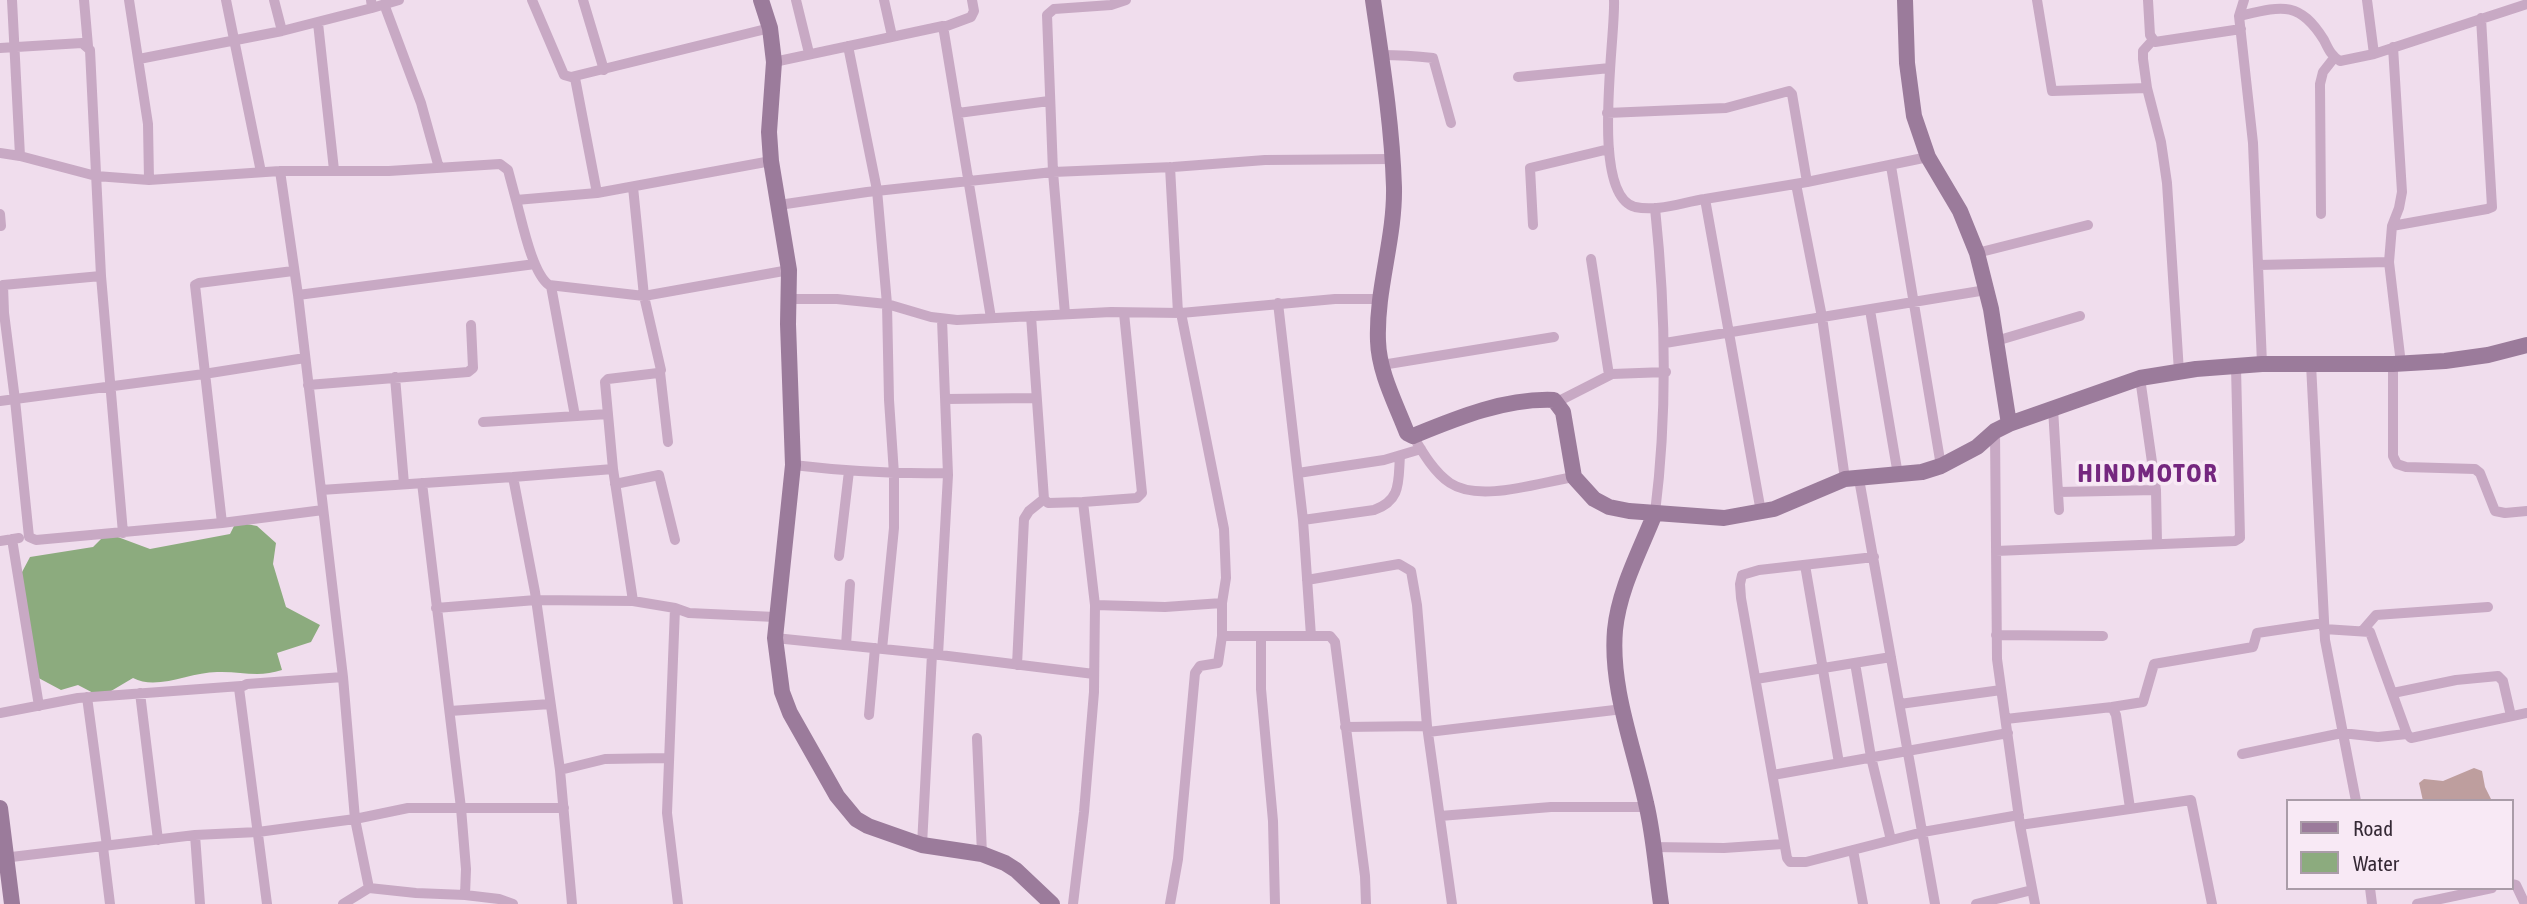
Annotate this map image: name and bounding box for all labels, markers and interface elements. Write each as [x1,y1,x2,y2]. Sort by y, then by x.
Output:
district label: HINDMOTOR [2079,458,2217,490]
legend [2286,799,2513,890]
text: Road [2353,816,2393,840]
text: Water [2353,851,2399,875]

